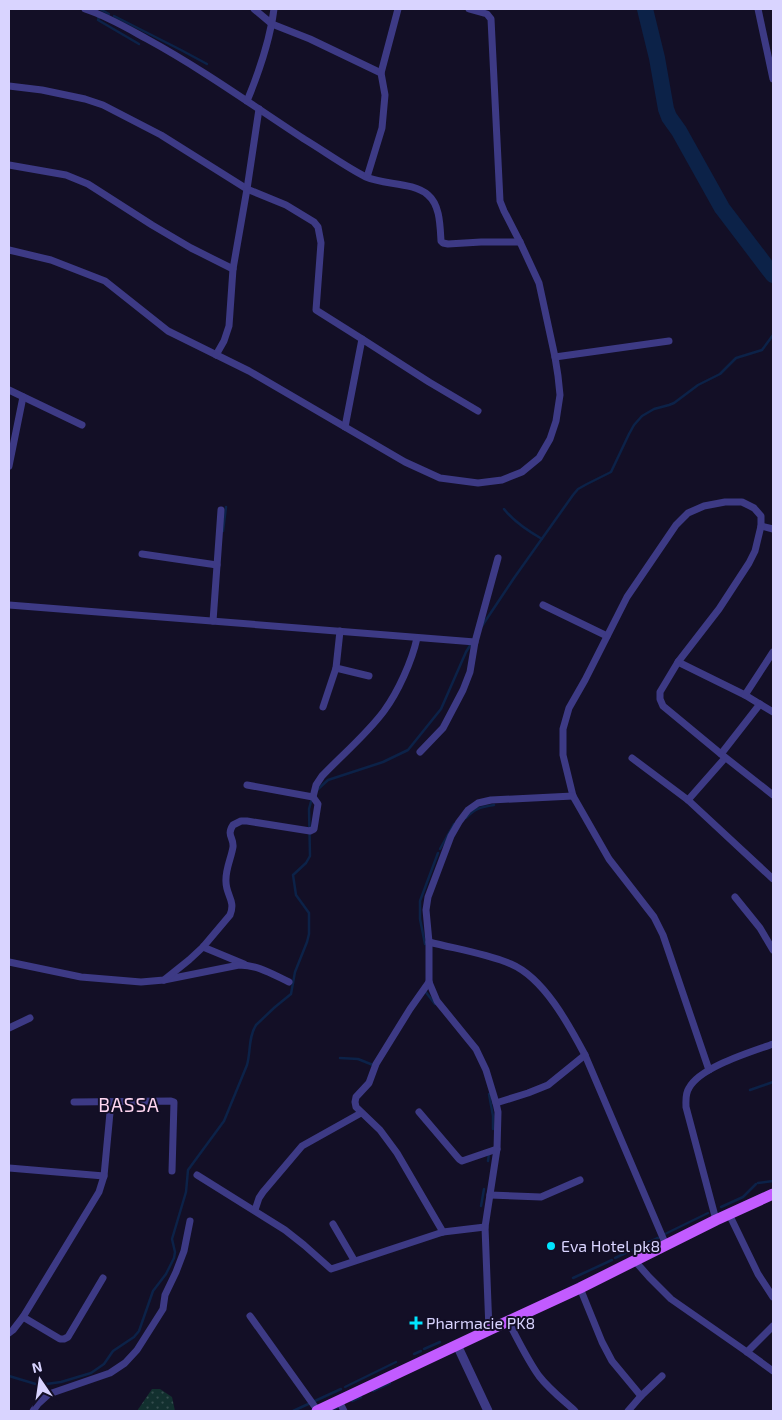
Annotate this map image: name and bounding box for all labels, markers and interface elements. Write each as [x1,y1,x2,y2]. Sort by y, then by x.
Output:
district label: BASSA [98,1093,160,1116]
place label: Eva Hotel pk8 [561,1236,660,1255]
marker: Eva Hotel pk8 [545,1240,557,1252]
place label: Pharmacie PK8 [426,1313,535,1332]
marker: Pharmacie PK8 [410,1317,422,1329]
north arrow [15,1355,65,1405]
text: N [30,1357,44,1376]

